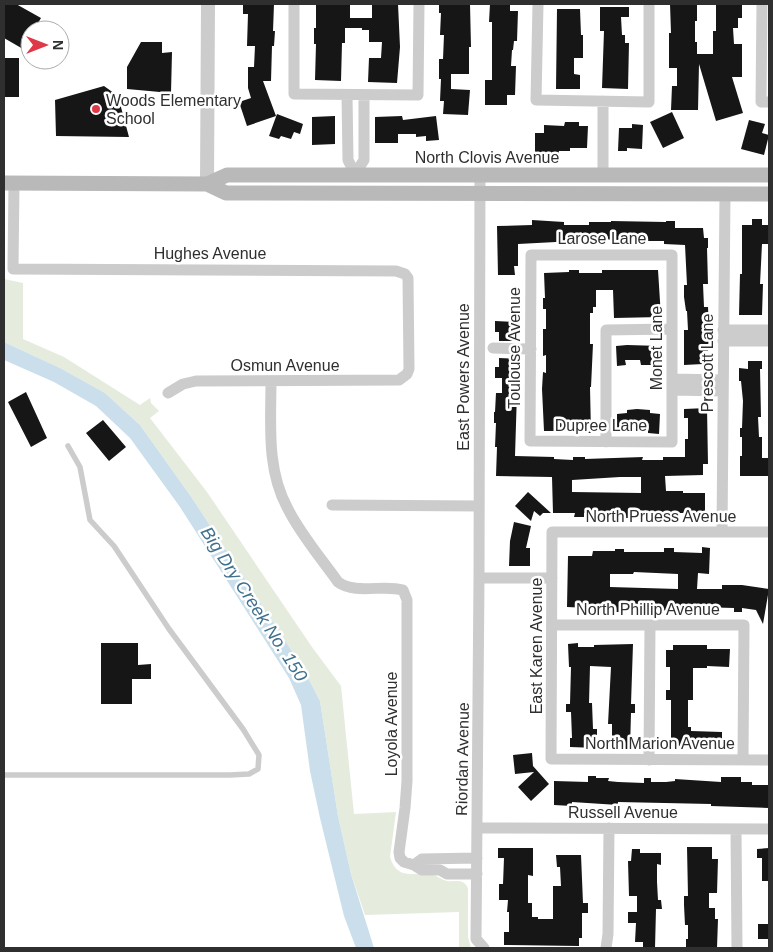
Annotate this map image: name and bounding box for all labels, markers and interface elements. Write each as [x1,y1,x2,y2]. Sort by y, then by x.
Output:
north arrow [20,20,70,70]
text: N [50,40,66,50]
place label: Woods Elementary School [106,92,241,127]
marker: Woods Elementary School [90,103,102,115]
street label: North Clovis Avenue [415,149,559,166]
street label: Larose Lane [558,230,647,247]
street label: Hughes Avenue [154,245,266,262]
street label: Toulouse Avenue [506,287,523,409]
street label: East Powers Avenue [455,303,472,451]
street label: Monet Lane [648,306,665,390]
street label: Prescott Lane [699,314,716,412]
street label: Osmun Avenue [230,357,340,374]
street label: Dupree Lane [555,417,647,434]
street label: North Pruess Avenue [586,508,737,525]
water label: Big Dry Creek No. 150 [197,523,311,685]
street label: East Karen Avenue [528,578,545,714]
street label: North Phillip Avenue [576,601,720,618]
street label: Loyola Avenue [383,672,400,776]
street label: Riordan Avenue [453,702,472,816]
street label: North Marion Avenue [585,735,735,752]
street label: Russell Avenue [568,804,678,821]

